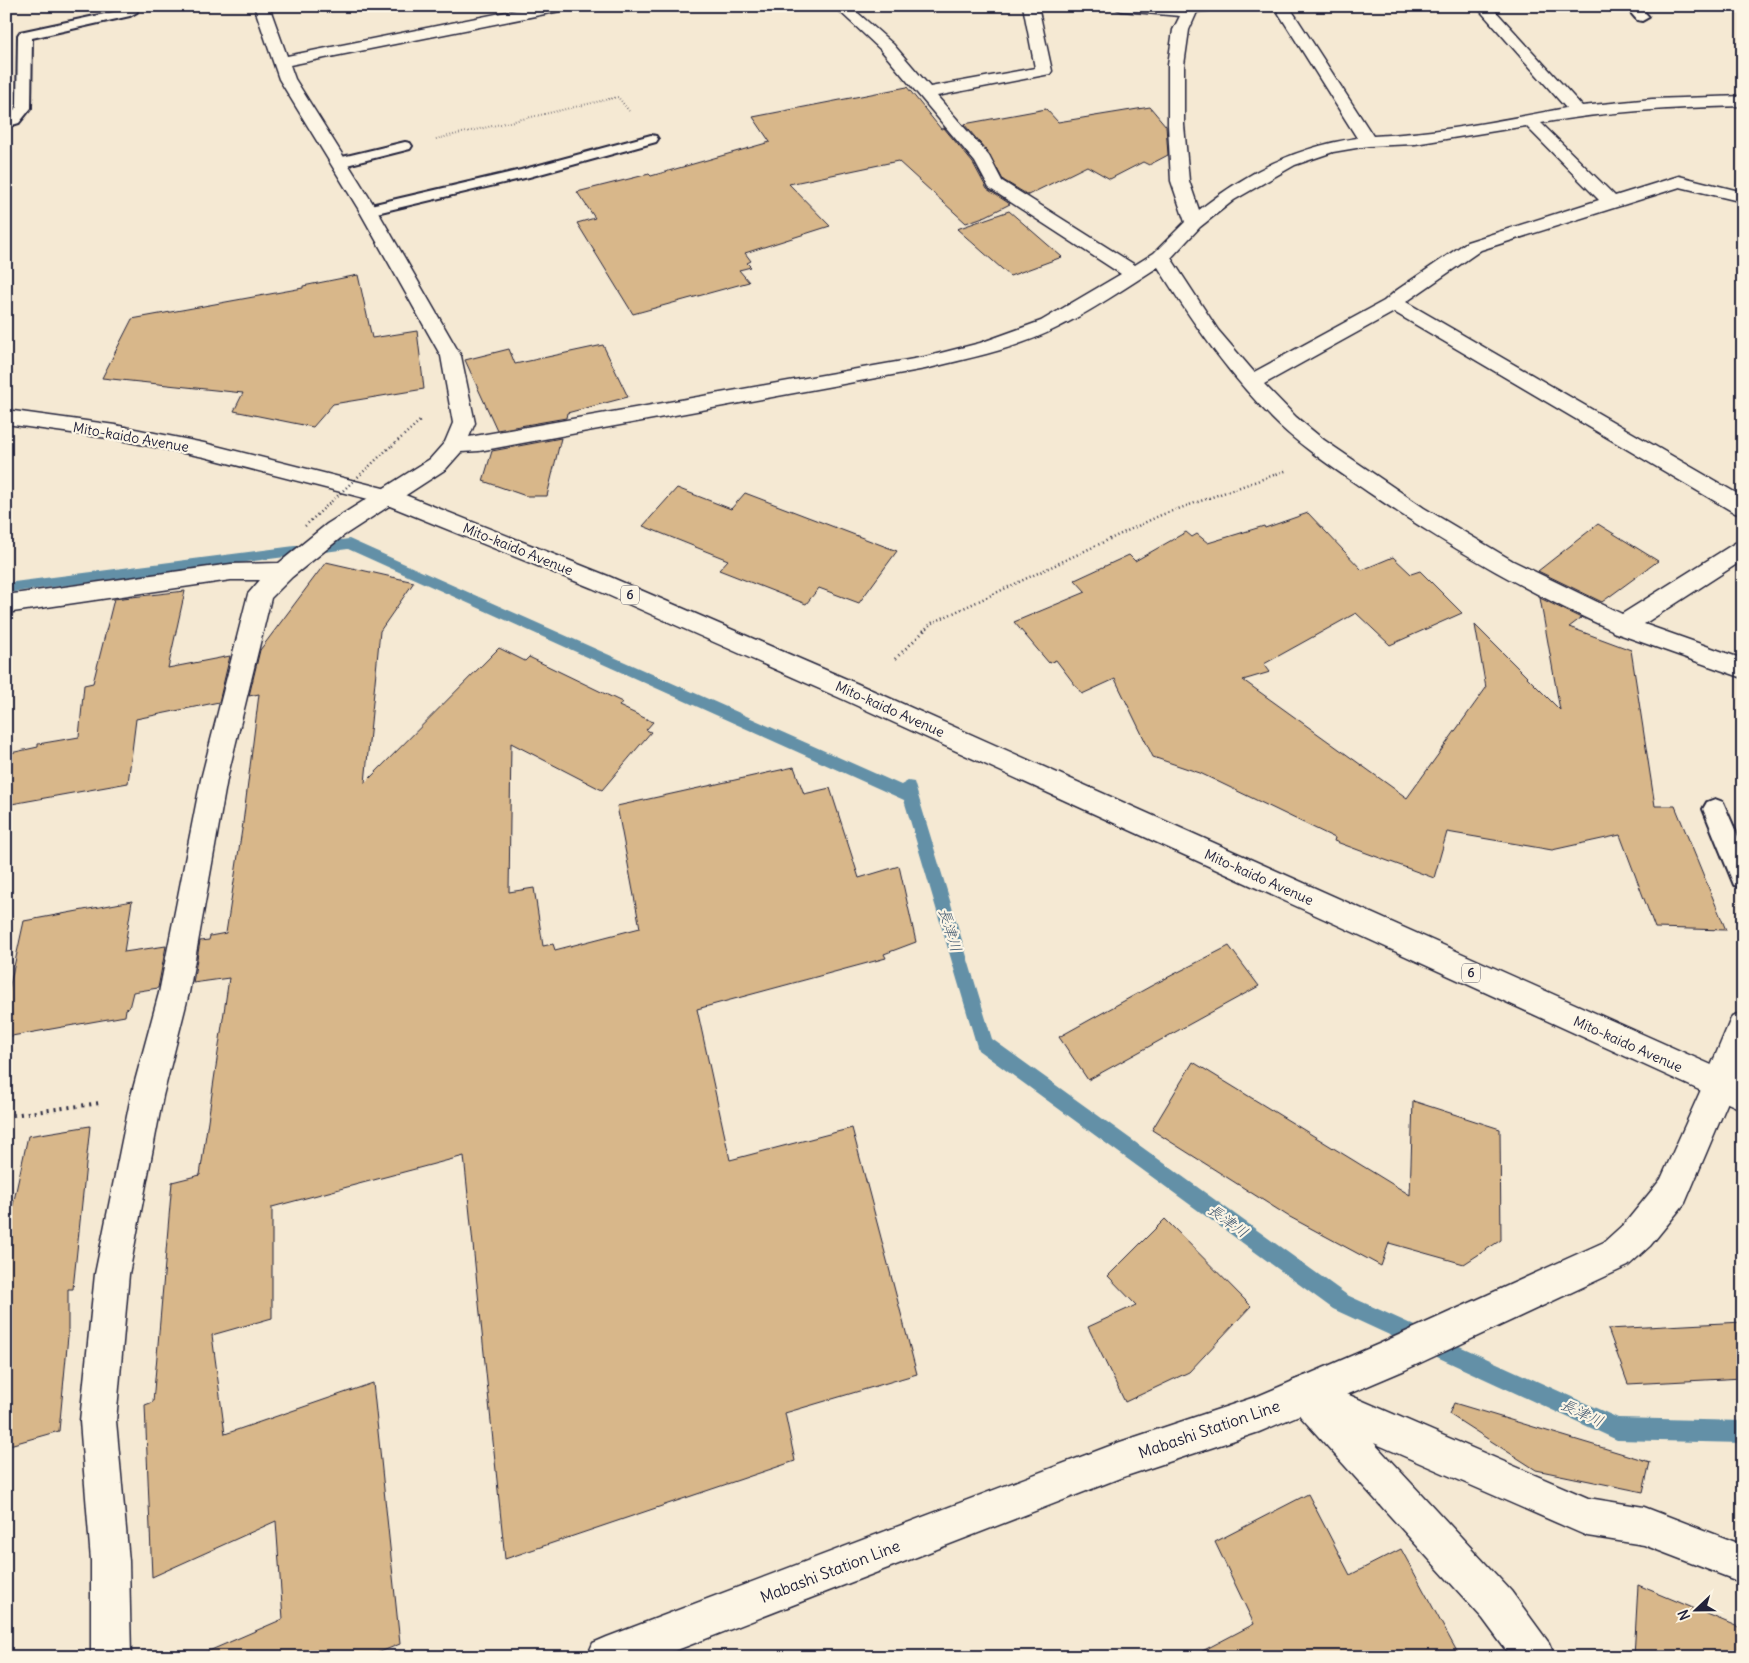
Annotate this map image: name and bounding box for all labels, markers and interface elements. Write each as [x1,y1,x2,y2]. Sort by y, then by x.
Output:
street label: Mito-kaido Avenue [72,418,190,456]
street label: Mito-kaido Avenue [460,519,576,579]
road number: 6 [621,586,639,604]
street label: Mito-kaido Avenue [833,677,947,741]
street label: Mito-kaido Avenue [1202,845,1316,909]
water label: 長津川 [935,906,966,954]
road number: 6 [1462,964,1480,982]
street label: Mito-kaido Avenue [1571,1012,1685,1076]
water label: 長津川 [1205,1200,1252,1242]
water label: 長津川 [1558,1394,1607,1431]
street label: Mabashi Station Line [1136,1395,1282,1463]
street label: Mabashi Station Line [757,1535,903,1607]
north arrow [1672,1586,1722,1636]
text: N [1674,1607,1694,1623]

